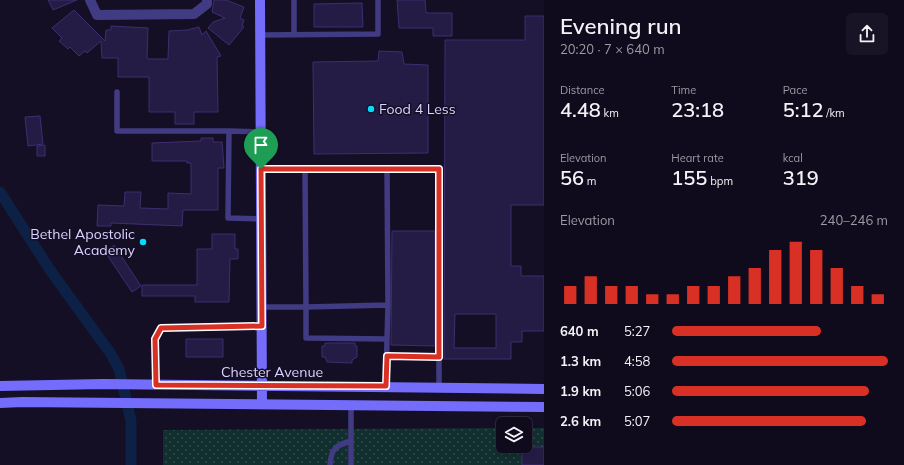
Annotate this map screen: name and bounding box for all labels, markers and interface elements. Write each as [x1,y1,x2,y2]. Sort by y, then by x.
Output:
text: Evening run [560,12,682,40]
button: share [846,13,888,55]
text: 20:20 · 7 × 640 m [560,41,665,57]
text: Distance [560,83,604,97]
text: Time [671,83,696,97]
text: Pace [783,83,807,97]
text: 4.48 [560,97,601,122]
text: 23:18 [671,97,724,122]
text: 5:12 [783,97,823,122]
place label: Food 4 Less [379,100,456,118]
marker: Food 4 Less [366,104,376,114]
text: km [601,106,619,120]
text: /km [823,106,845,120]
pin [244,128,278,169]
icon: arrive [250,134,272,156]
text: Elevation [560,151,607,165]
text: Heart rate [671,151,724,165]
text: kcal [783,151,803,165]
text: 56 [560,165,584,190]
text: 155 [671,165,707,190]
text: 319 [783,165,819,190]
text: m [584,174,597,188]
text: bpm [707,174,733,188]
text: Elevation [560,212,615,228]
text: 240–246 m [820,212,888,228]
place label: Bethel Apostolic Academy [30,225,136,259]
marker: Bethel Apostolic Academy [138,237,148,247]
text: 640 m [560,323,599,339]
text: 5:27 [624,323,650,339]
text: 1.3 km [560,353,601,369]
text: 4:58 [624,353,650,369]
street label: Chester Avenue [221,363,323,381]
text: 1.9 km [560,383,601,399]
text: 5:06 [624,383,650,399]
text: 2.6 km [560,413,601,429]
text: 5:07 [624,413,650,429]
map controls [496,417,532,453]
button: layers [496,417,532,453]

